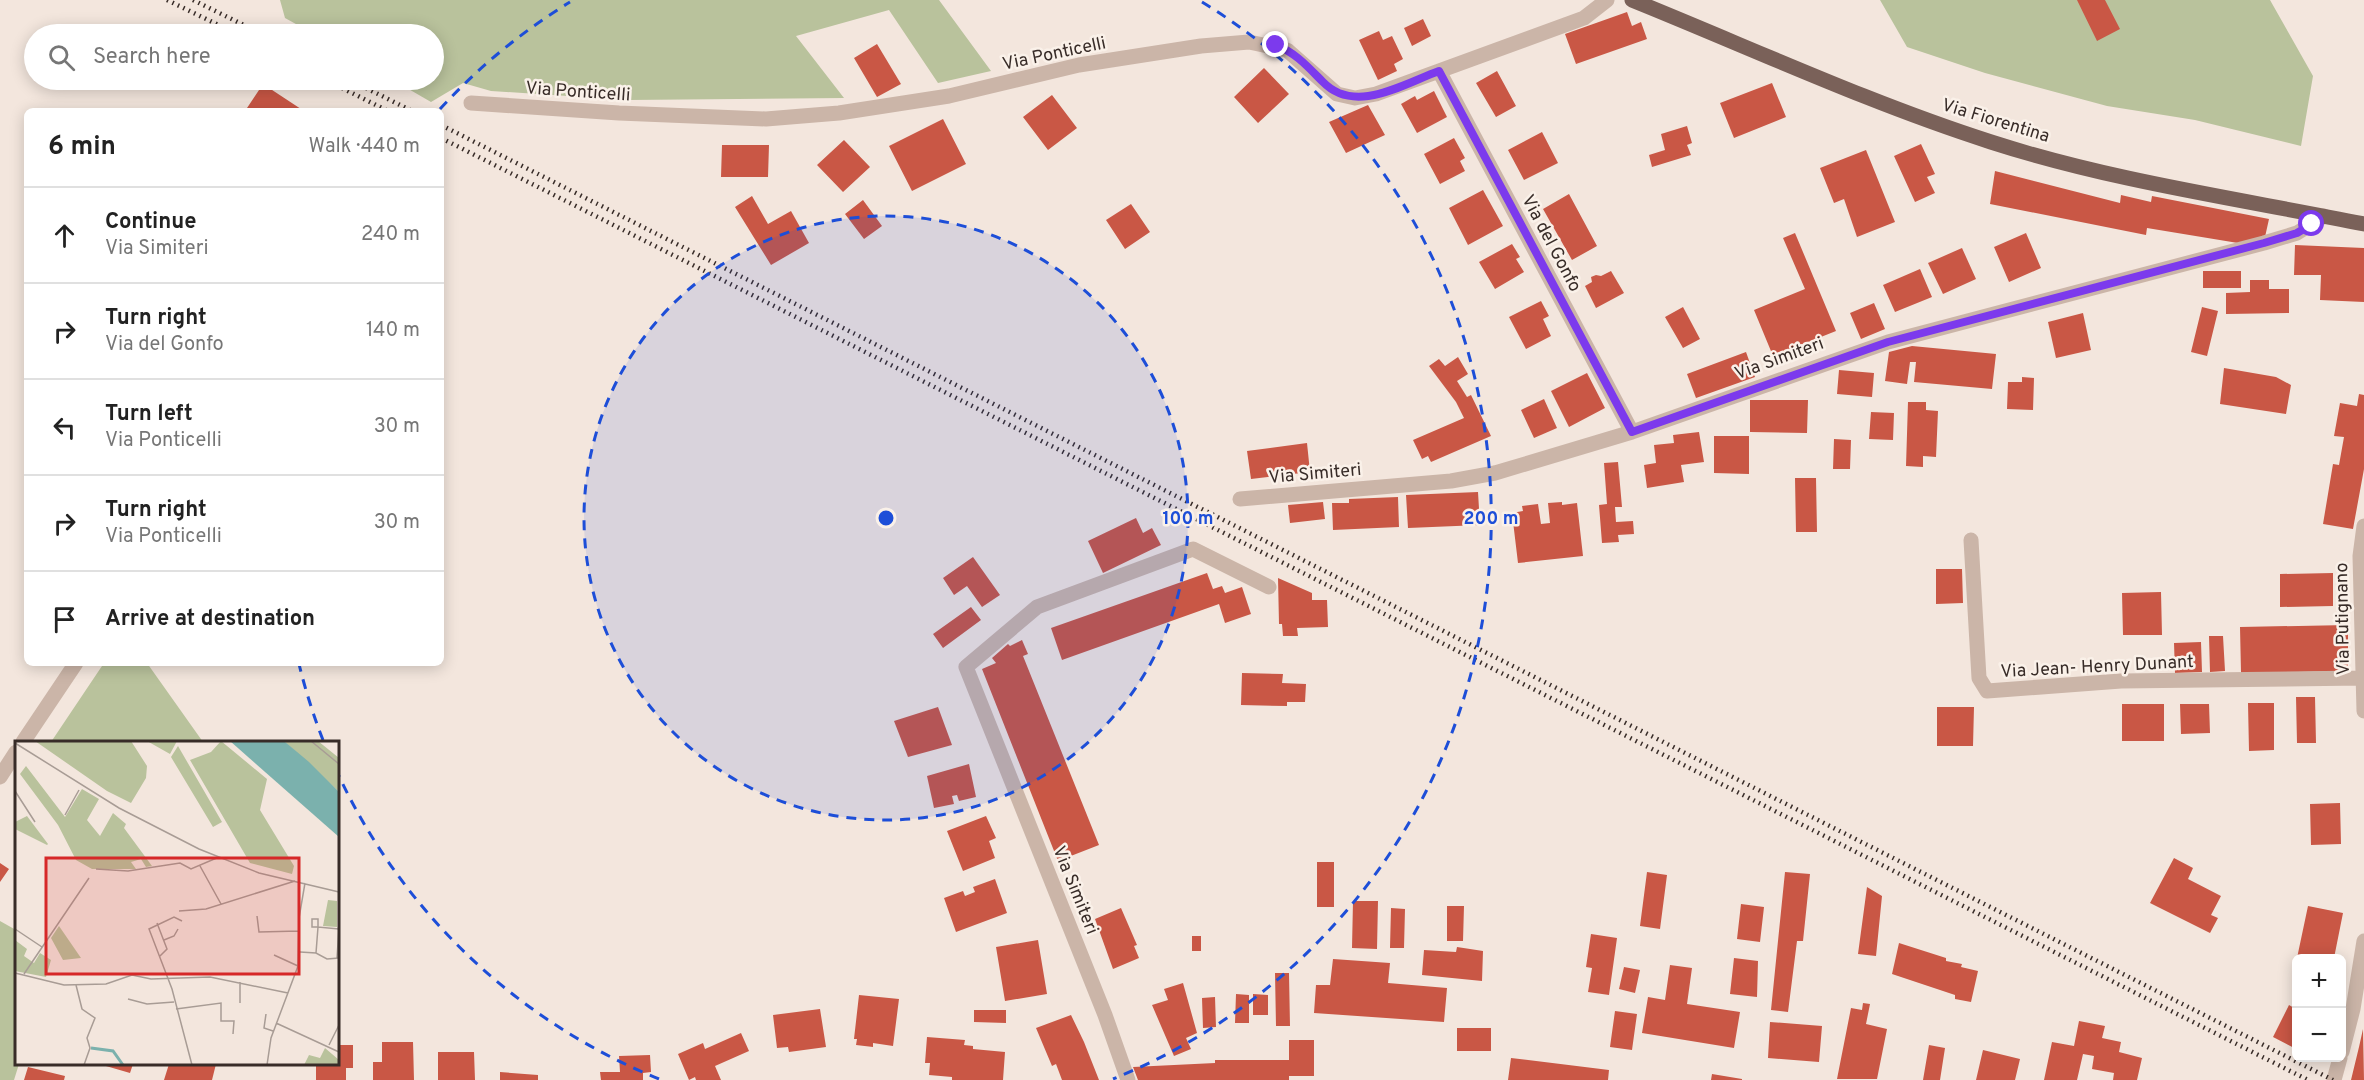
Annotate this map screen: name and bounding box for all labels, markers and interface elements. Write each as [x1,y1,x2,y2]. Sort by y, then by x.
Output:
search box [24,24,444,90]
route end [1262,31,1288,57]
street label: Via Ponticelli [1001,32,1108,77]
icon: search [45,41,78,74]
text: Search here [93,44,211,71]
street label: Via Ponticelli [525,77,631,108]
street label: Via Fiorentina [1939,94,2052,149]
text: 6 min [48,131,116,164]
text: Walk · 440 m [309,134,420,160]
street label: Via del Gonfo [1515,191,1586,296]
text: Continue [105,209,196,236]
route start [2298,210,2324,236]
icon: ahead [48,219,81,252]
text: 240 m [361,222,420,248]
text: Via Simiteri [105,236,209,262]
text: Turn right [105,305,207,332]
icon: right [48,315,81,348]
text: 140 m [366,318,420,344]
text: Via del Gonfo [105,332,224,358]
street label: Via Simiteri [1732,333,1827,386]
text: Turn left [105,401,193,428]
icon: left [48,411,81,444]
text: 30 m [374,414,420,440]
text: Via Ponticelli [105,428,222,454]
street label: Via Simiteri [1268,459,1363,490]
text: Turn right [105,497,207,524]
icon: right [48,507,81,540]
centre of rings [876,508,896,528]
text: 100 m [1162,508,1214,531]
text: 200 m [1463,508,1519,531]
text: 30 m [374,510,420,536]
text: Via Ponticelli [105,524,222,550]
street label: Via Putignano [2331,562,2356,676]
icon: arrive [48,603,81,636]
text: Arrive at destination [105,606,315,633]
street label: Via Jean- Henry Dunant [2000,651,2194,684]
inset map [15,741,339,1065]
street label: Via Simiteri [1046,843,1103,938]
map controls [2292,954,2346,1062]
button: + [2292,954,2346,1008]
button: − [2292,1008,2346,1062]

